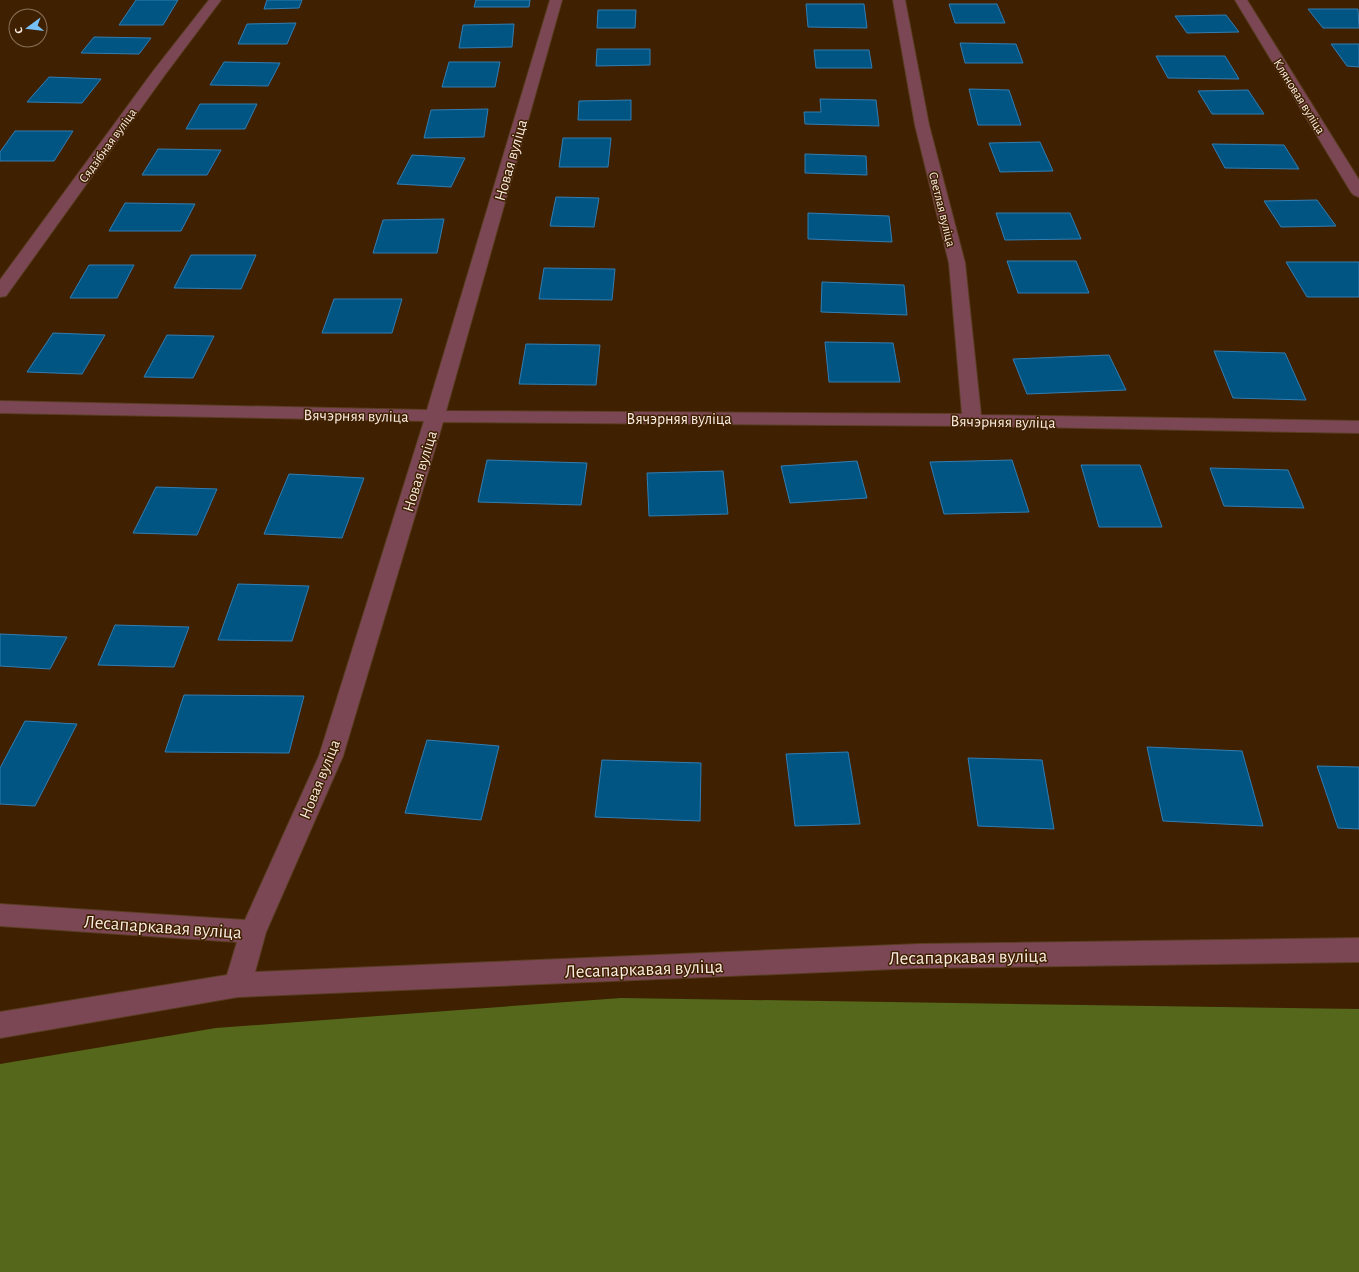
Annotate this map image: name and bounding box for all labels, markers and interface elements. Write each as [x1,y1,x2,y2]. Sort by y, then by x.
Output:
north arrow [8,8,48,48]
text: С [13,26,25,35]
street label: Кляновая вуліца [1270,57,1327,137]
street label: Сядзібная вуліца [77,106,139,185]
street label: Новая вуліца [492,118,531,203]
street label: Светлая вуліца [926,171,957,248]
street label: Вячэрняя вуліца [303,407,409,426]
street label: Вячэрняя вуліца [626,411,732,428]
street label: Вячэрняя вуліца [950,413,1056,432]
street label: Новая вуліца [400,429,441,514]
street label: Новая вуліца [297,737,344,822]
street label: Лесапаркавая вуліца [83,912,243,943]
street label: Лесапаркавая вуліца [889,947,1048,968]
street label: Лесапаркавая вуліца [565,957,724,982]

